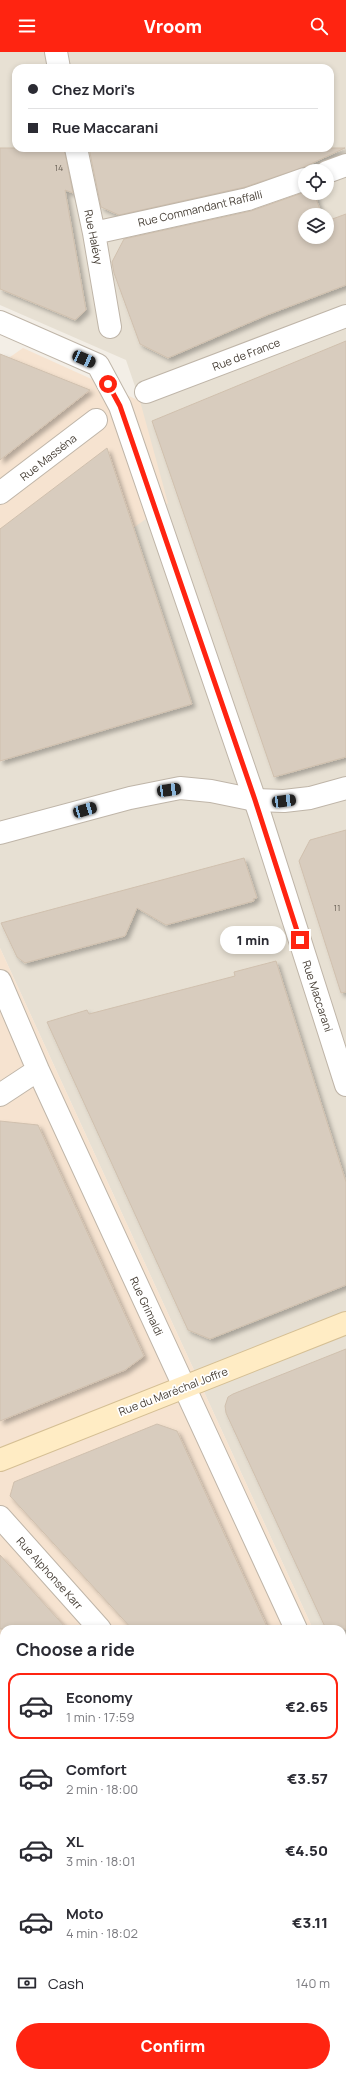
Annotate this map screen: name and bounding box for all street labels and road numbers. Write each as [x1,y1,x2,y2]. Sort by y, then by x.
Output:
street label: Rue Commandant Raffalli [136,186,264,230]
street label: Rue Halévy [81,208,107,266]
street label: Rue de France [210,334,283,374]
street label: Rue Masséna [17,430,79,484]
street label: Rue Maccarani [299,958,337,1034]
street label: Rue Grimaldi [127,1274,167,1338]
street label: Rue du Maréchal Joffre [116,1363,230,1419]
street label: Rue Alphonse Karr [13,1534,87,1612]

